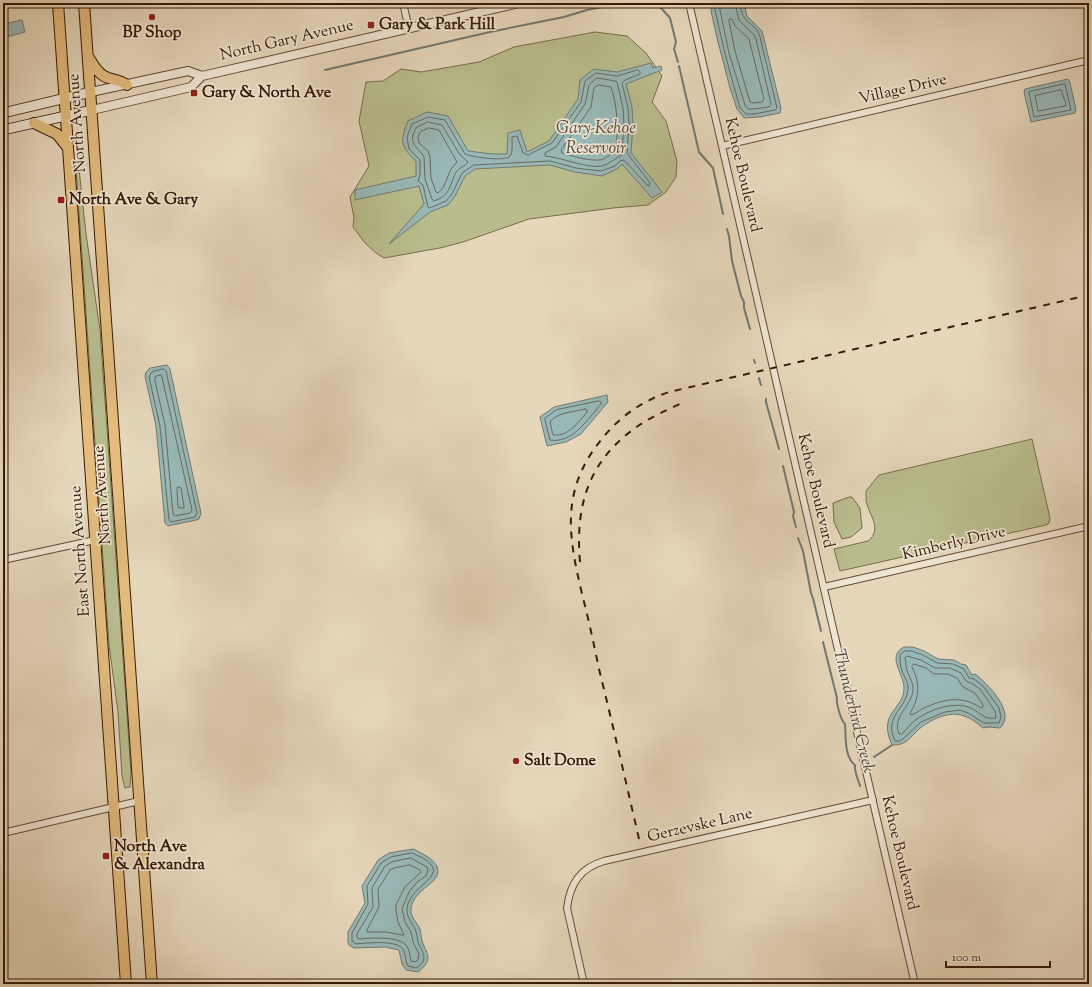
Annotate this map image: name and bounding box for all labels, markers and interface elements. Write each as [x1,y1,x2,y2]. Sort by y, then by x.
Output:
marker: BP Shop [147,12,157,22]
street label: North Gary Avenue [218,14,356,68]
place label: Gary & Park Hill [379,14,496,37]
marker: Gary & Park Hill [366,20,376,30]
place label: BP Shop [123,22,181,45]
street label: Village Drive [857,69,949,111]
street label: North Avenue [63,73,93,173]
place label: Gary & North Ave [202,82,332,105]
marker: Gary & North Ave [189,88,199,98]
street label: Kehoe Boulevard [718,115,766,235]
water label: Gary-Kehoe Reservoir [556,117,636,161]
place label: North Ave & Gary [69,189,198,212]
marker: North Ave & Gary [56,195,66,205]
street label: Kehoe Boulevard [791,431,839,551]
street label: North Avenue [88,445,118,545]
street label: East North Avenue [65,485,97,617]
street label: Kimberly Drive [900,521,1008,567]
water label: Thunderbird Creek [826,647,880,776]
place label: Salt Dome [524,750,597,773]
marker: Salt Dome [511,756,521,766]
street label: Kehoe Boulevard [875,793,923,913]
street label: Gerzevske Lane [645,803,755,849]
place label: North Ave & Alexandra [114,836,205,877]
marker: North Ave & Alexandra [101,851,111,861]
scale bar [946,943,1050,969]
text: 100 m [952,949,981,967]

